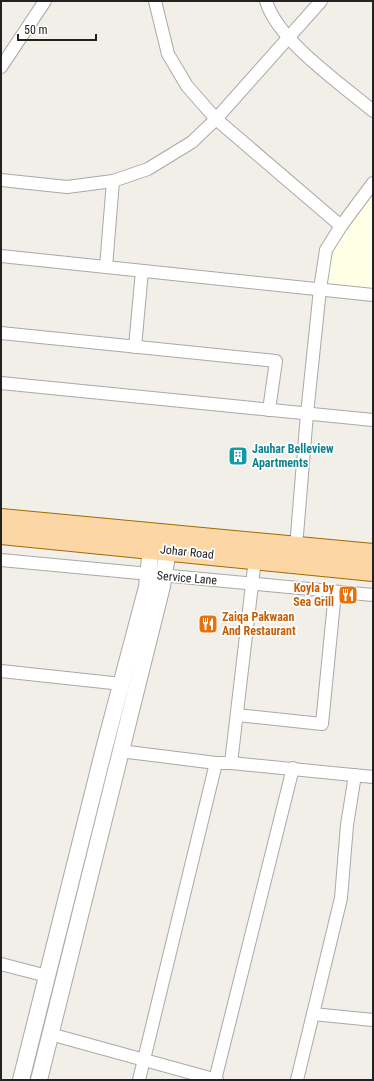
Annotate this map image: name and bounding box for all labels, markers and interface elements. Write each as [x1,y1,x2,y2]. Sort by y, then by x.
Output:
scale bar [18,16,96,42]
text: 50 m [24,23,48,37]
place label: Jauhar Belleview Apartments [252,442,334,470]
building icon: Jauhar Belleview Apartments [227,445,249,467]
street label: Johar Road [159,542,215,562]
street label: Service Lane [156,568,218,588]
place label: Koyla by Sea Grill [293,581,335,609]
restaurant icon: Koyla by Sea Grill [337,584,359,606]
place label: Zaiqa Pakwaan And Restaurant [222,610,296,638]
restaurant icon: Zaiqa Pakwaan And Restaurant [197,613,219,635]

